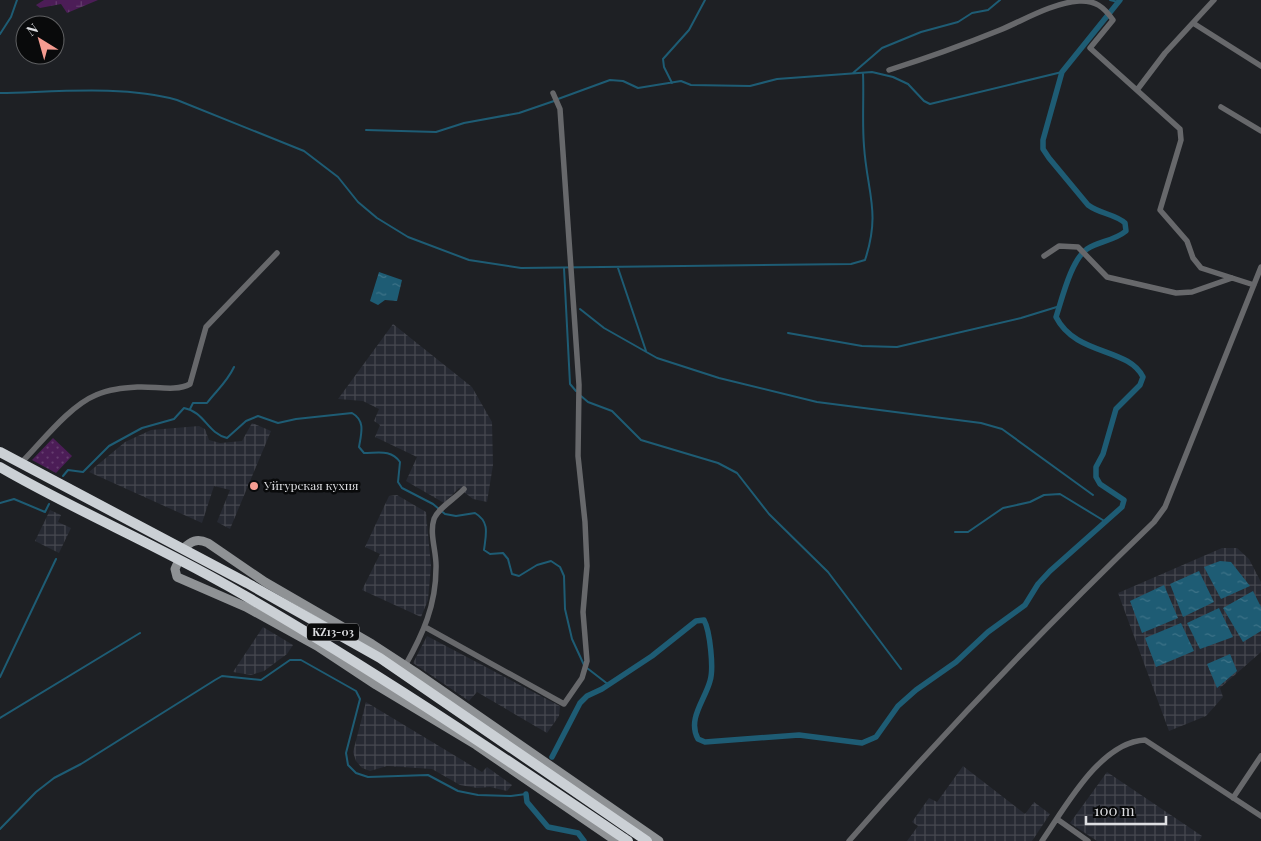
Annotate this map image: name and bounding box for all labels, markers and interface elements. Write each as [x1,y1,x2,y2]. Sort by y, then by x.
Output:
north arrow [15,15,65,65]
text: N [22,19,42,40]
place label: Уйгурская кухня [263,477,359,493]
marker: Уйгурская кухня [248,480,260,492]
road number: KZ13-03 [307,624,359,640]
scale bar [1086,794,1166,826]
text: 100 m [1094,800,1135,820]

